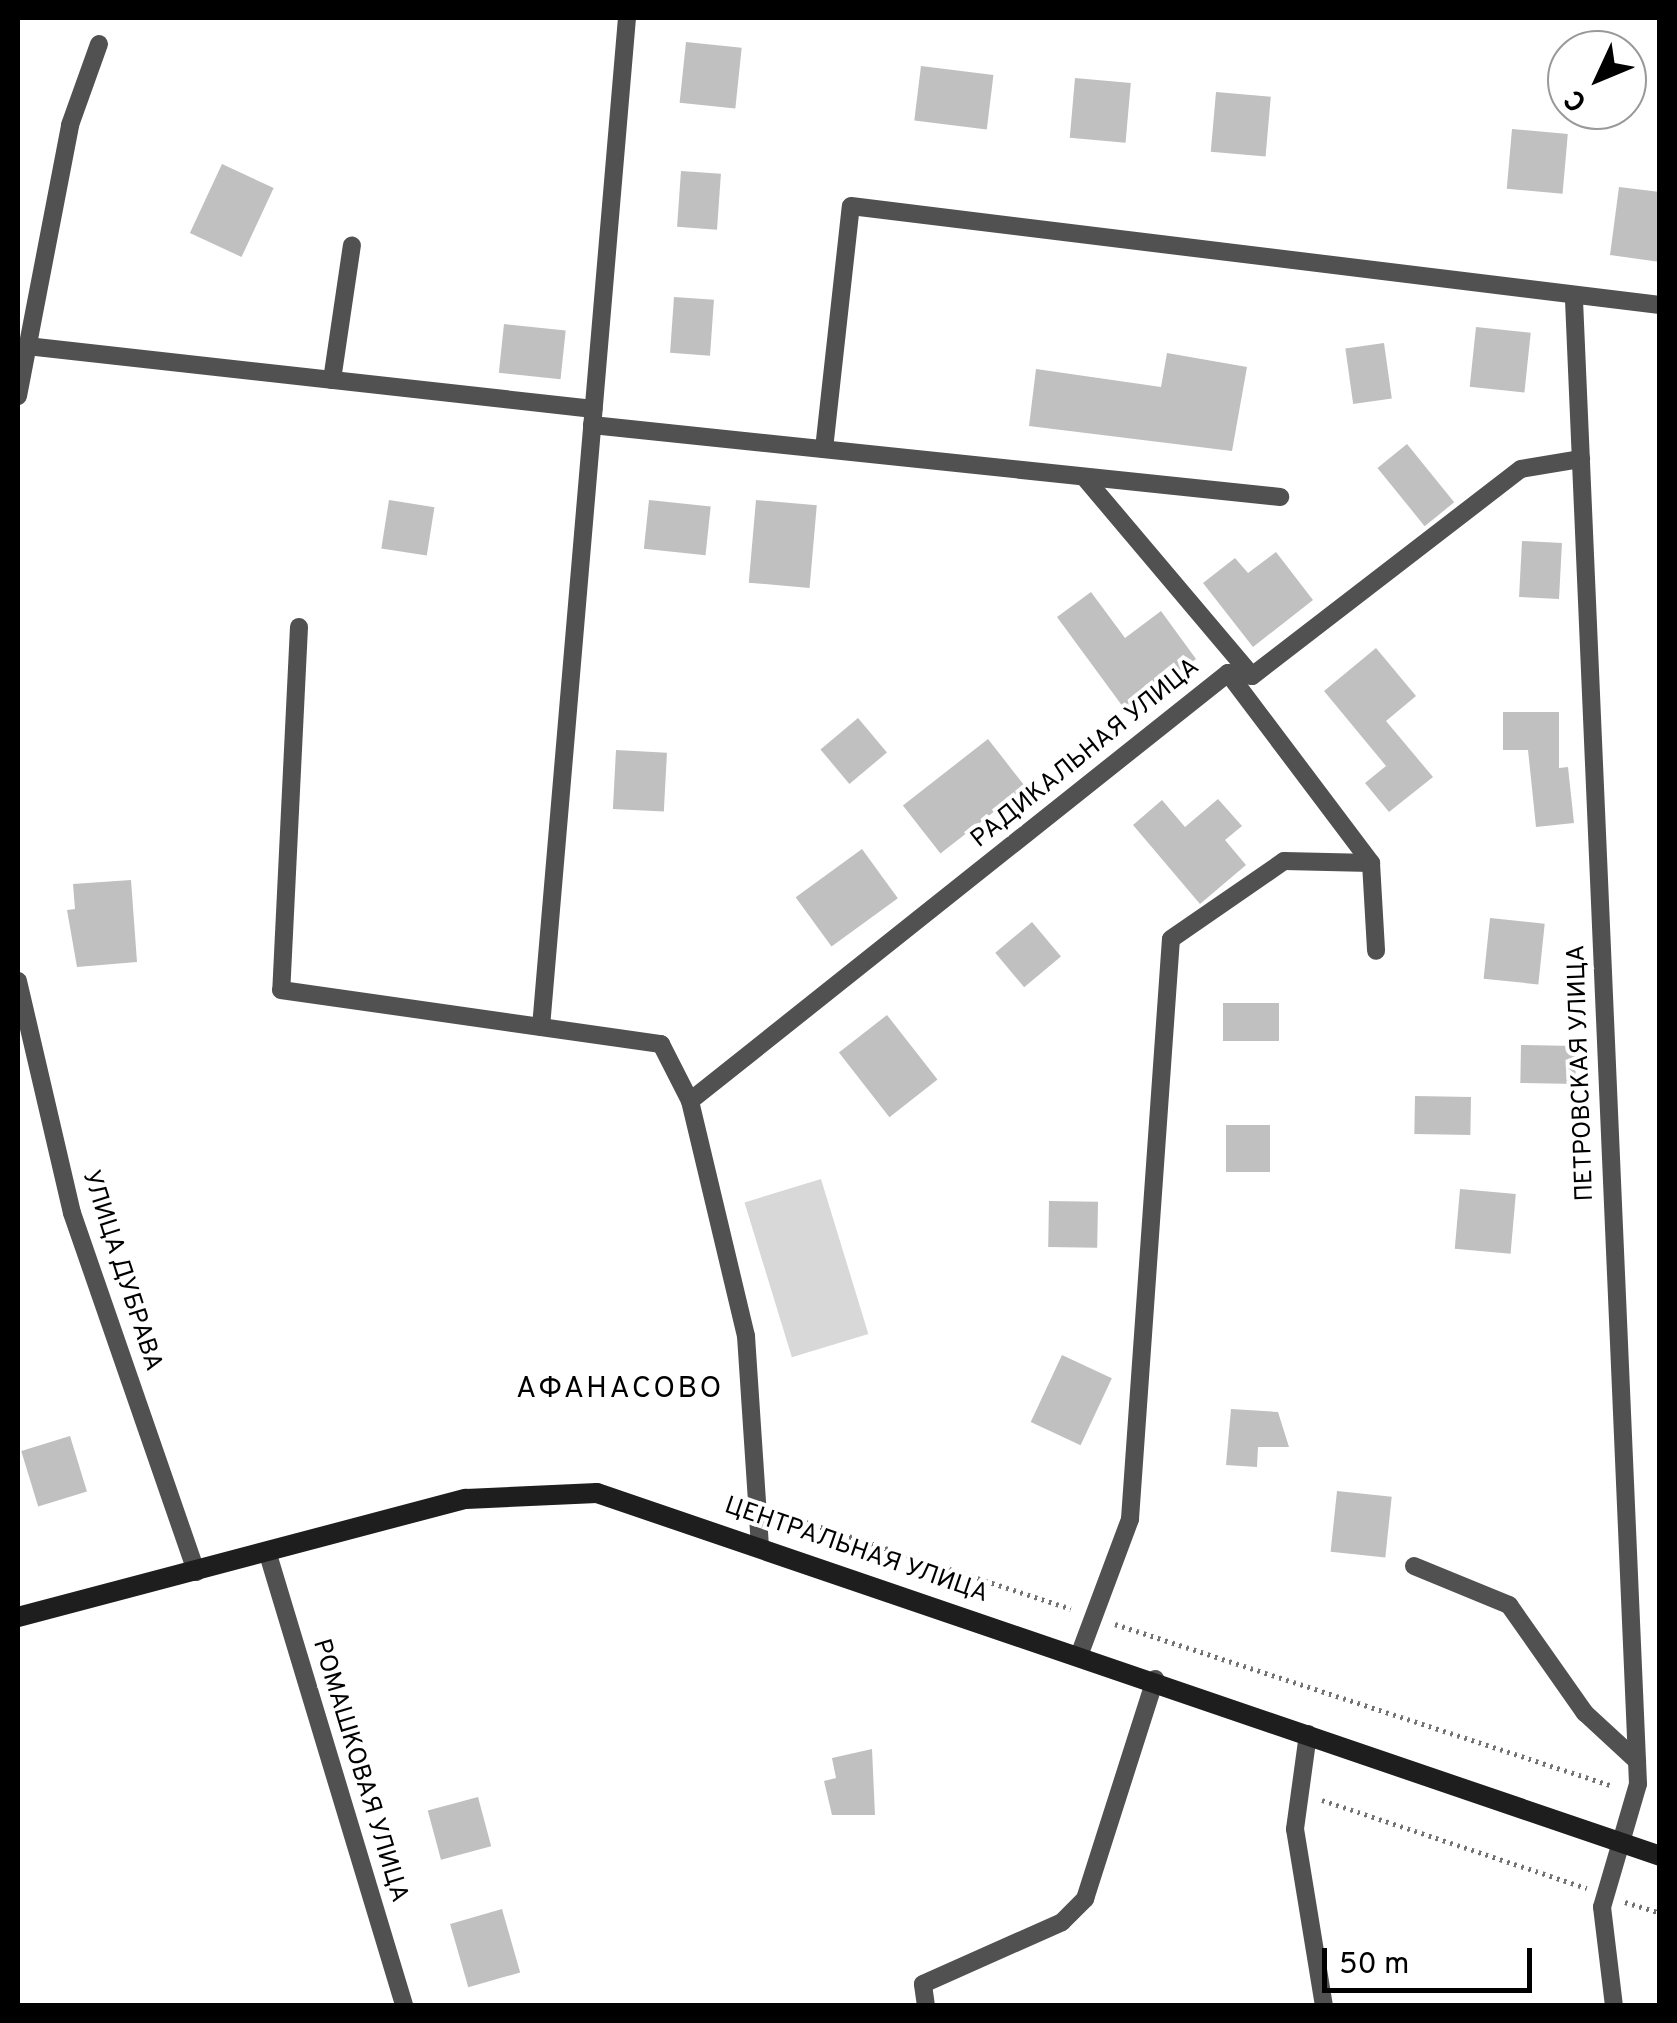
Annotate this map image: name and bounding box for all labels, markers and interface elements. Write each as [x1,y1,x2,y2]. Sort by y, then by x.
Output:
north arrow [1547,30,1647,130]
text: С [1558,81,1596,118]
street label: РАДИКАЛЬНАЯ УЛИЦА [966,653,1206,855]
street label: ПЕТРОВСКАЯ УЛИЦА [1563,944,1601,1202]
street label: УЛИЦА ДУБРАВА [74,1166,168,1376]
district label: АФАНАСОВО [516,1372,724,1408]
street label: ЦЕНТРАЛЬНАЯ УЛИЦА [720,1492,992,1610]
street label: РОМАШКОВАЯ УЛИЦА [305,1636,413,1906]
scale bar [1327,1928,1537,1990]
text: 50 m [1339,1947,1409,1984]

